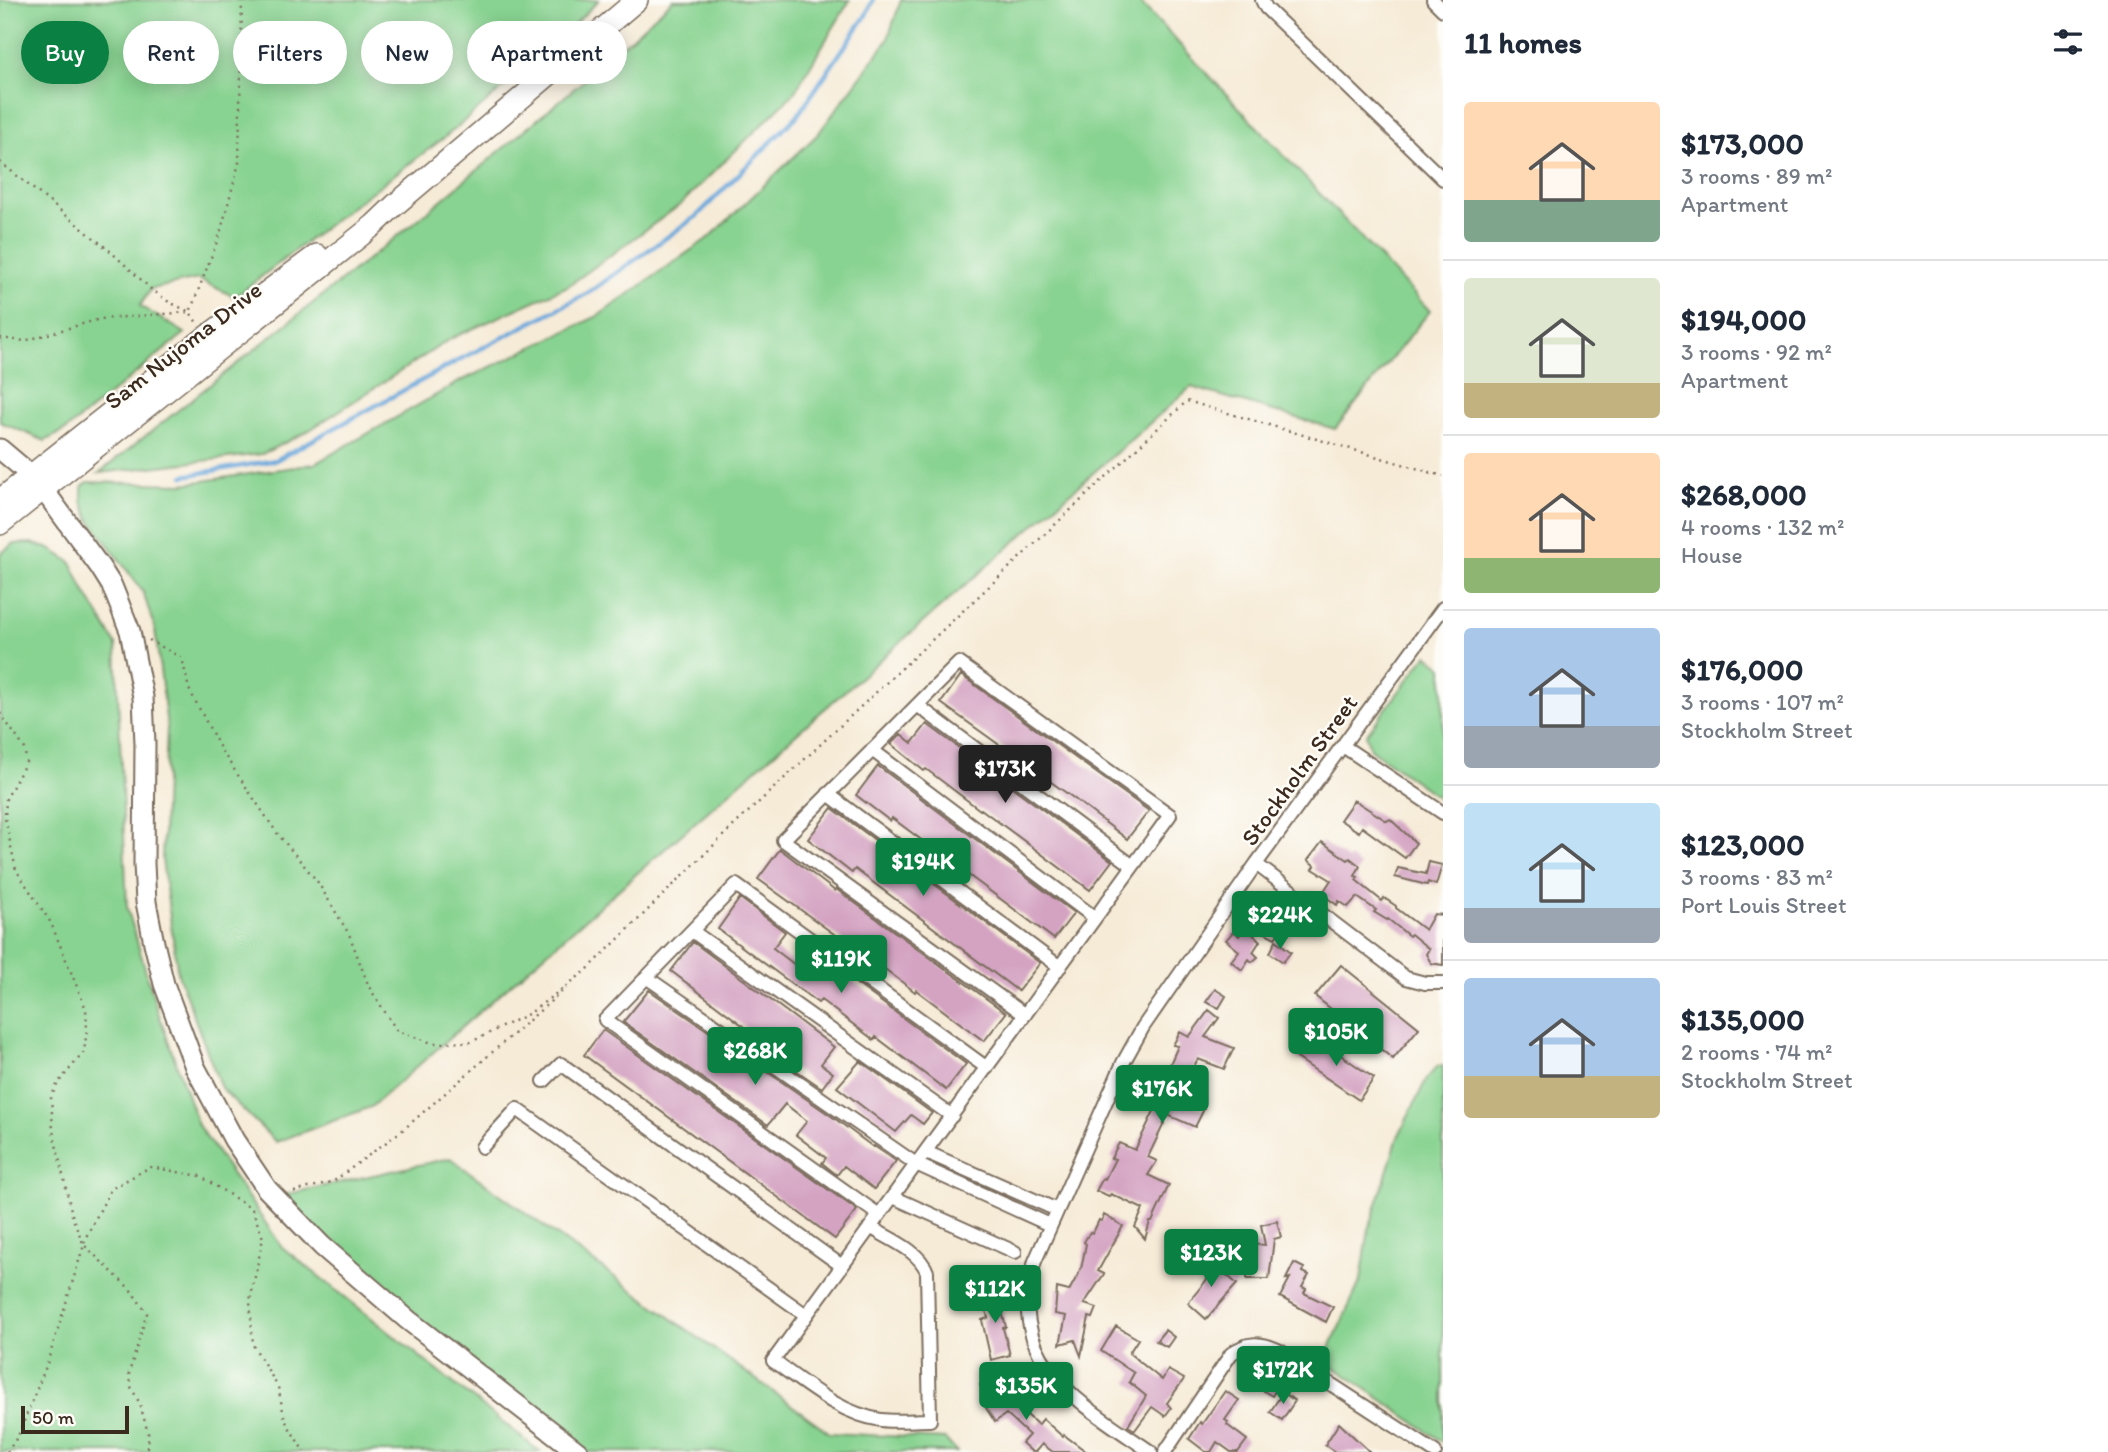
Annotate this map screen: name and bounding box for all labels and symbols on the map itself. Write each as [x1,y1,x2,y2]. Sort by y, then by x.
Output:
street label: Sam Nujoma Drive [99,275,267,415]
street label: Stockholm Street [1235,689,1363,851]
pin: $173K [956,746,1054,805]
pin: $194K [874,838,972,898]
pin: $224K [1231,892,1329,951]
pin: $119K [792,936,890,995]
pin: $105K [1287,1009,1385,1068]
pin: $268K [706,1028,804,1087]
pin: $176K [1113,1066,1211,1125]
pin: $123K [1162,1230,1260,1289]
pin: $112K [946,1266,1044,1325]
pin: $172K [1234,1346,1332,1406]
pin: $135K [977,1362,1075,1422]
scale bar [21,1403,130,1435]

